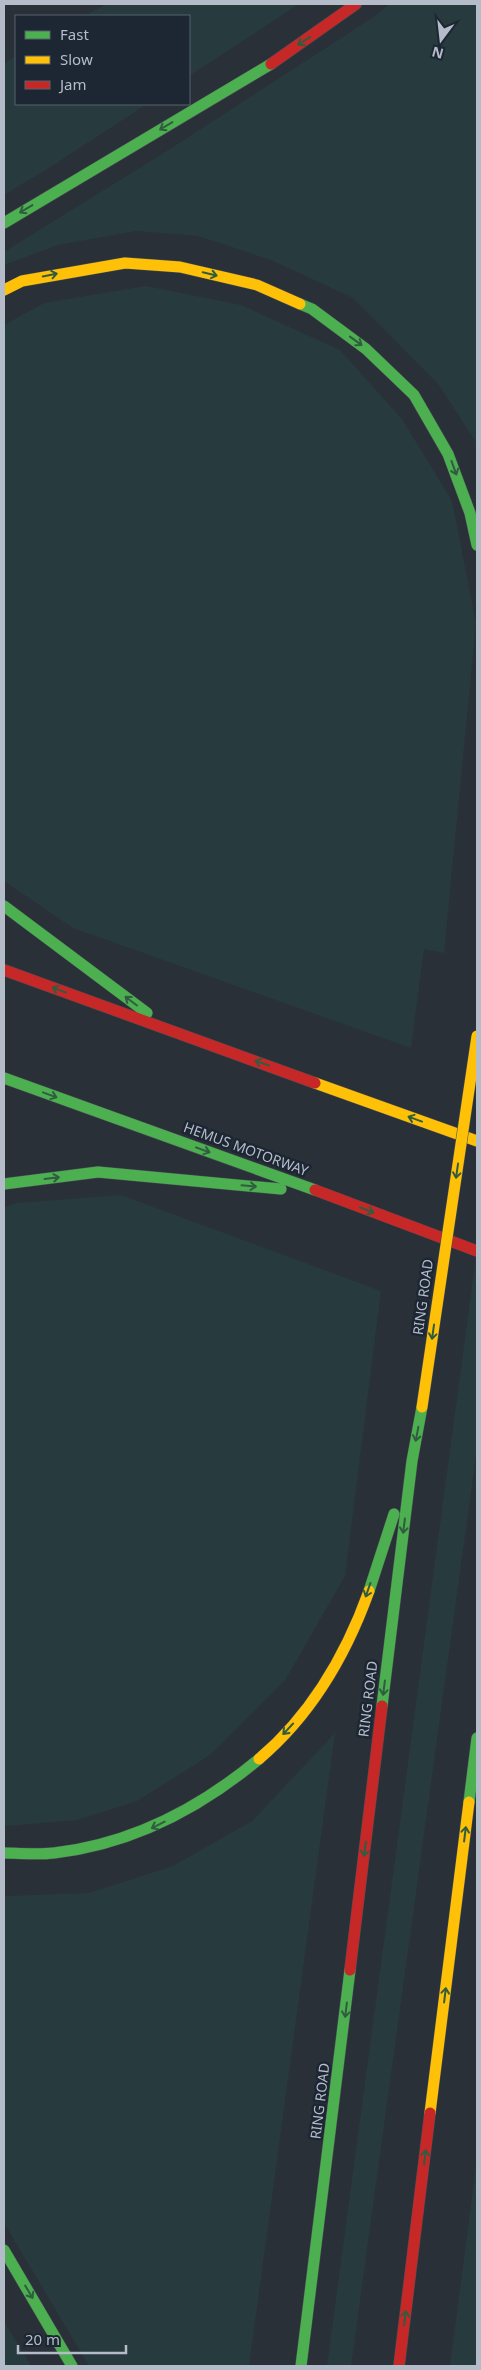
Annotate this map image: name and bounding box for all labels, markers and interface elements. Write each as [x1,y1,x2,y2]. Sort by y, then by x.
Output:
legend [15,15,190,105]
north arrow [416,15,466,65]
text: Fast [60,24,89,44]
one-way arrow [297,36,311,46]
text: N [430,42,445,64]
text: Slow [60,49,93,69]
text: Jam [58,74,87,94]
one-way arrow [159,122,173,132]
one-way arrow [20,205,34,215]
one-way arrow [42,270,58,280]
one-way arrow [202,270,218,279]
one-way arrow [349,336,363,346]
one-way arrow [450,460,459,475]
one-way arrow [51,985,67,994]
one-way arrow [124,996,138,1006]
one-way arrow [255,1058,270,1067]
one-way arrow [41,1091,57,1100]
one-way arrow [408,1114,423,1123]
street label: HEMUS MOTORWAY [181,1117,311,1180]
one-way arrow [194,1146,210,1155]
one-way arrow [452,1163,462,1179]
one-way arrow [44,1173,60,1183]
one-way arrow [240,1181,256,1190]
one-way arrow [359,1205,374,1215]
street label: RING ROAD [408,1258,437,1336]
one-way arrow [428,1324,438,1340]
one-way arrow [412,1425,421,1441]
one-way arrow [399,1518,409,1534]
one-way arrow [363,1581,372,1597]
street label: RING ROAD [353,1660,382,1738]
one-way arrow [379,1679,389,1695]
one-way arrow [282,1723,294,1736]
one-way arrow [151,1820,166,1830]
one-way arrow [460,1826,470,1842]
one-way arrow [360,1841,370,1857]
one-way arrow [440,1988,450,2004]
one-way arrow [340,2002,350,2018]
street label: RING ROAD [305,2062,334,2140]
one-way arrow [420,2149,430,2165]
one-way arrow [24,2284,34,2299]
one-way arrow [400,2310,410,2326]
scale bar [18,2322,125,2354]
text: 20 m [25,2329,60,2349]

